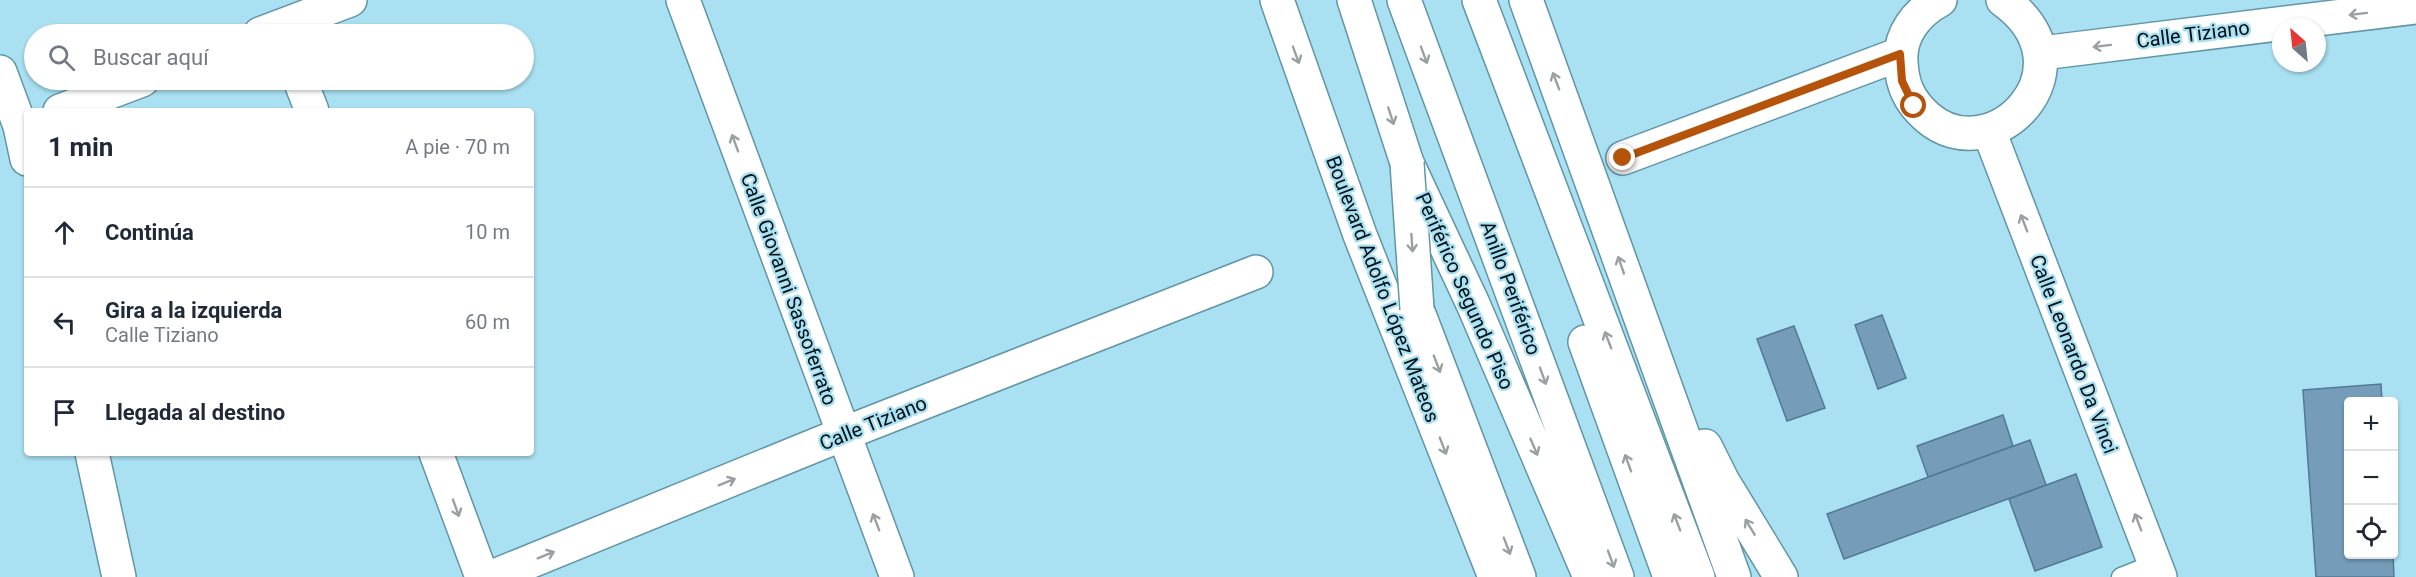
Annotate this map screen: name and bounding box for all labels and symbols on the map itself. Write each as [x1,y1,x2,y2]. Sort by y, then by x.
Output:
one-way arrow [2349,9,2368,20]
street label: Calle Tiziano [2135,15,2251,53]
north arrow [2272,18,2326,72]
one-way arrow [2092,40,2112,51]
one-way arrow [1292,45,1303,64]
one-way arrow [1420,45,1431,64]
one-way arrow [1550,73,1561,91]
route start [1900,92,1926,118]
one-way arrow [1387,106,1398,124]
one-way arrow [729,134,740,152]
route end [1609,144,1635,170]
street label: Boulevard Adolfo López Mateos [1321,152,1445,426]
street label: Calle Giovanni Sassoferrato [736,170,842,408]
street label: Periférico Segundo Piso [1411,189,1519,393]
one-way arrow [2017,214,2028,233]
street label: Anillo Periférico [1476,218,1546,358]
one-way arrow [1407,232,1418,252]
street label: Calle Leonardo Da Vinci [2025,251,2123,457]
one-way arrow [1615,256,1626,275]
one-way arrow [1602,331,1613,350]
one-way arrow [1433,354,1444,372]
one-way arrow [1538,366,1549,385]
street label: Calle Tiziano [816,391,930,455]
one-way arrow [1438,436,1449,455]
one-way arrow [1529,437,1540,455]
one-way arrow [1622,454,1633,473]
one-way arrow [717,476,735,487]
one-way arrow [452,498,463,517]
one-way arrow [870,513,881,532]
one-way arrow [1671,513,1682,532]
one-way arrow [2132,514,2143,532]
one-way arrow [1744,519,1756,536]
one-way arrow [1502,536,1513,555]
one-way arrow [536,549,555,560]
one-way arrow [1606,549,1617,567]

